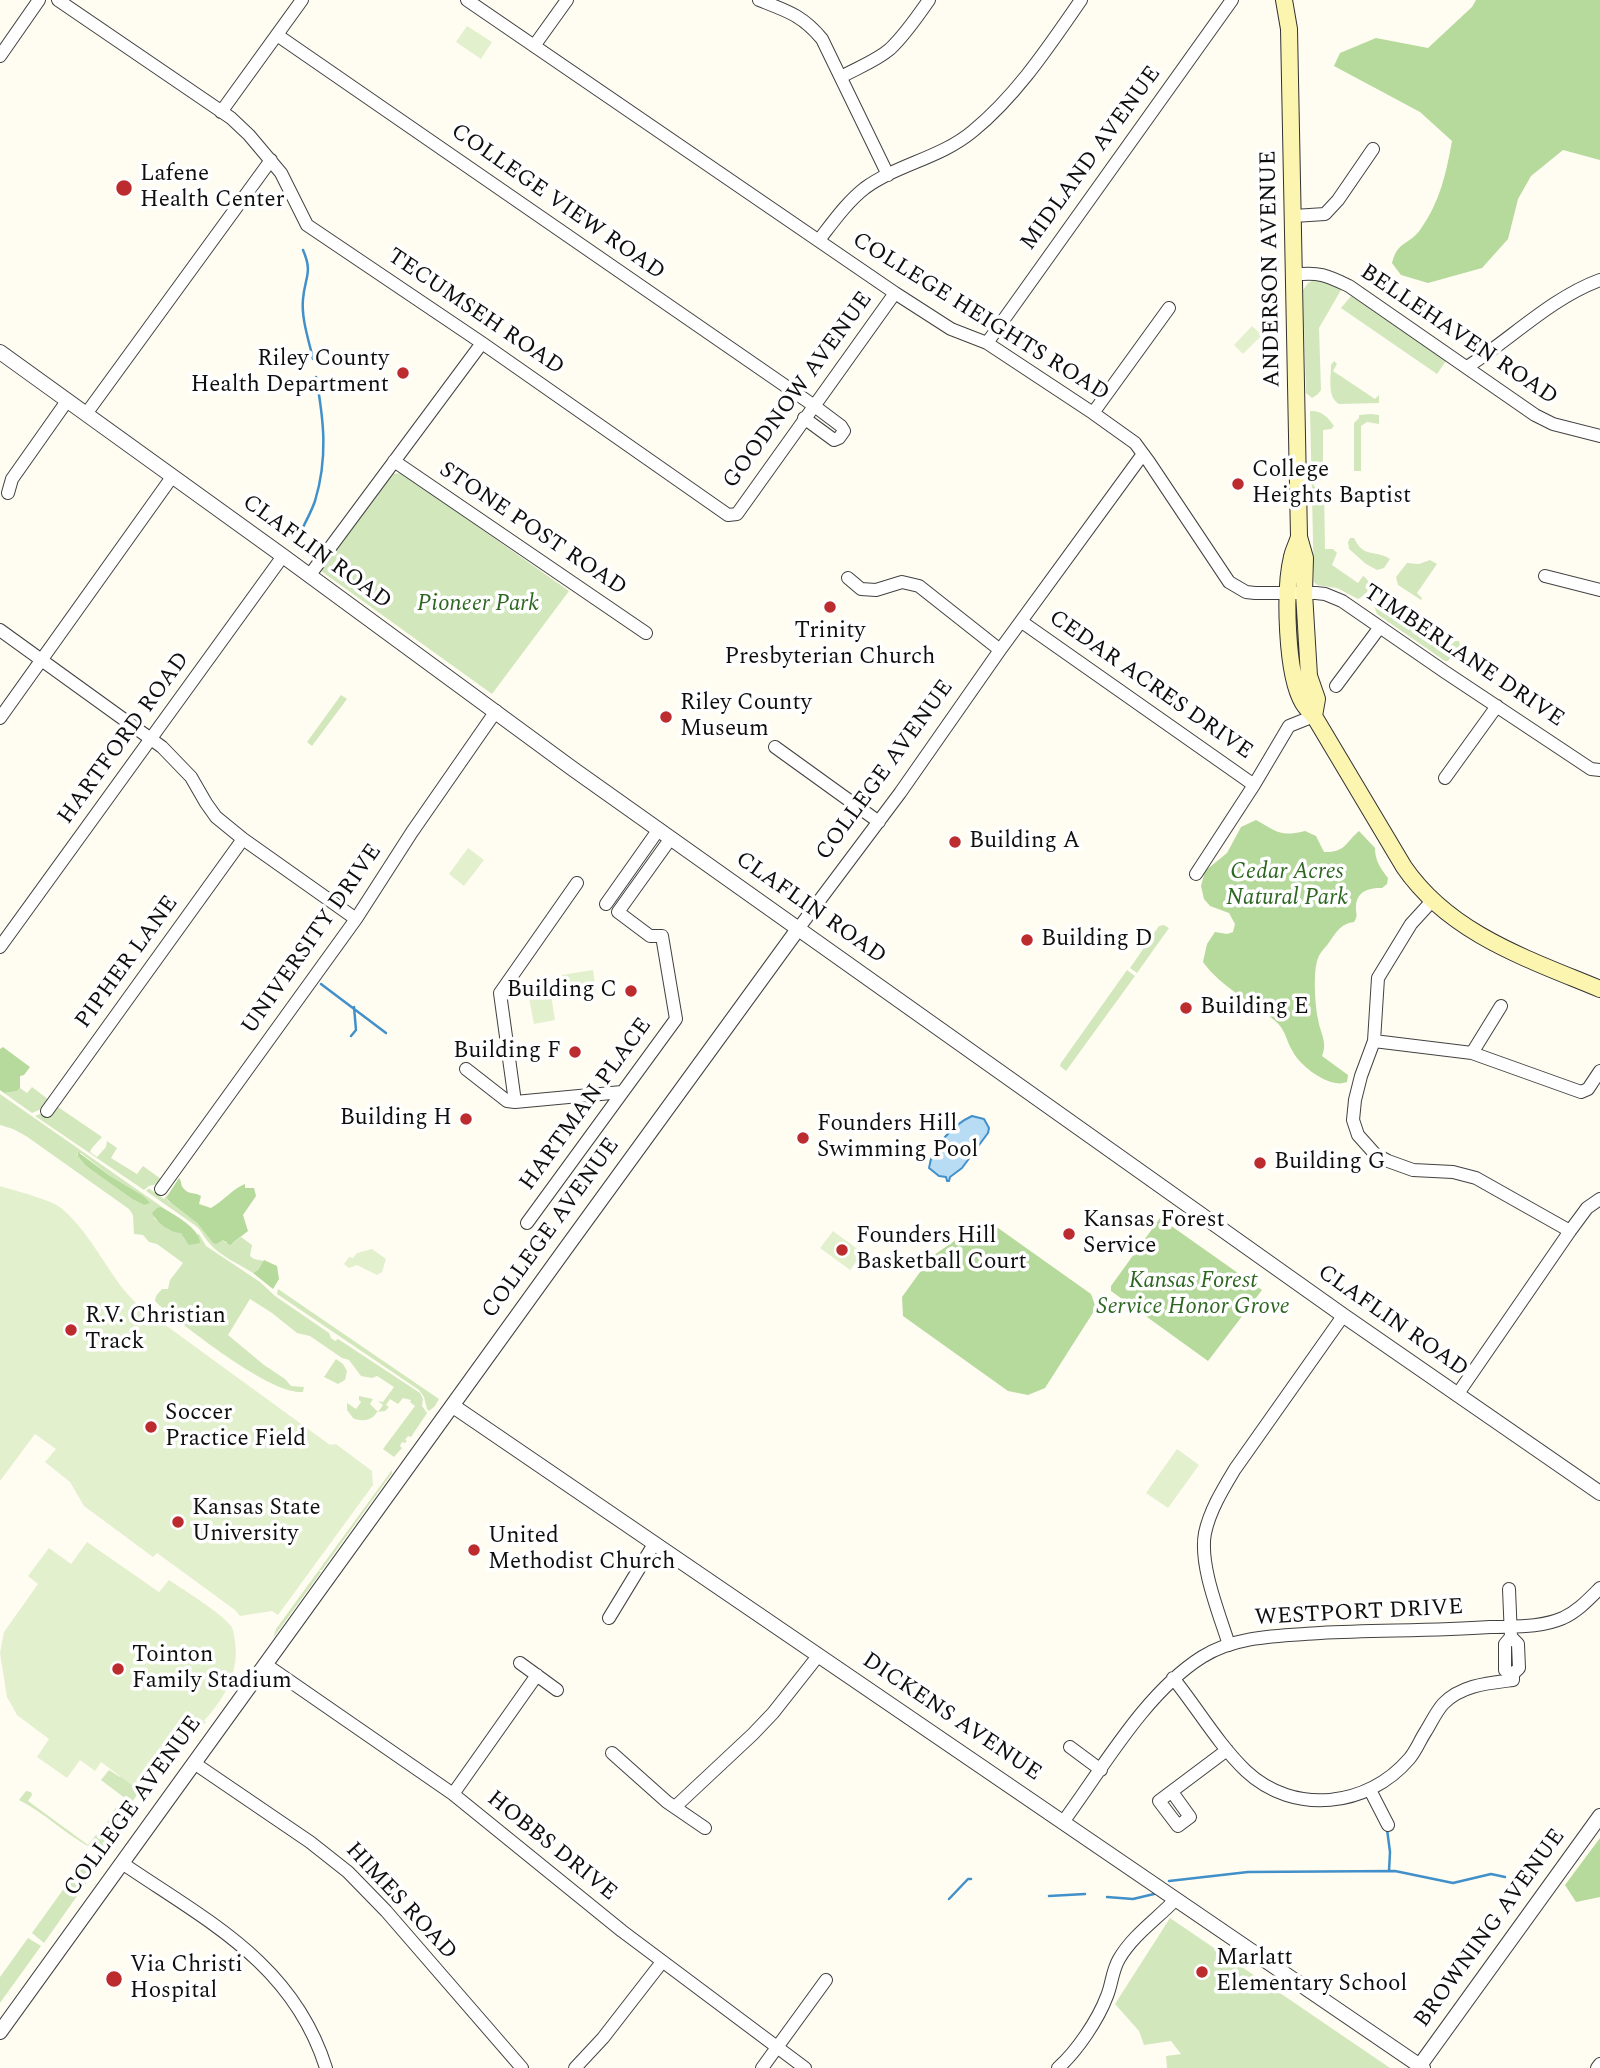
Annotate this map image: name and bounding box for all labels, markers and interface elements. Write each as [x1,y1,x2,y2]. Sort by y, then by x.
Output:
street label: MIDLAND AVENUE [1016,62,1168,256]
street label: COLLEGE VIEW ROAD [445,119,669,287]
street label: ANDERSON AVENUE [1256,150,1288,388]
place label: Lafene Health Center [140,161,285,215]
marker: Lafene Health Center [114,178,134,198]
street label: COLLEGE HEIGHTS ROAD [846,227,1114,409]
street label: TECUMSEH ROAD [381,244,569,382]
street label: BELLEHAVEN ROAD [1354,260,1562,412]
street label: GOODNOW AVENUE [718,287,880,495]
place label: Riley County Health Department [191,346,389,400]
marker: Riley County Health Department [395,365,411,381]
street label: STONE POST ROAD [433,457,631,603]
place label: College Heights Baptist [1252,457,1411,511]
marker: College Heights Baptist [1230,476,1246,492]
street label: CLAFLIN ROAD [236,490,396,616]
street label: TIMBERLANE DRIVE [1357,580,1569,734]
park label: Pioneer Park [417,591,539,619]
marker: Trinity Presbyterian Church [822,599,838,615]
street label: CEDAR ACRES DRIVE [1043,605,1257,767]
place label: Trinity Presbyterian Church [725,618,935,672]
street label: HARTFORD ROAD [53,648,197,830]
street label: COLLEGE AVENUE [811,675,961,867]
place label: Riley County Museum [680,690,812,744]
marker: Riley County Museum [658,709,674,725]
place label: Building A [969,828,1080,856]
marker: Building A [947,834,963,850]
street label: UNIVERSITY DRIVE [237,840,389,1040]
street label: CLAFLIN ROAD [729,847,891,971]
park label: Cedar Acres Natural Park [1226,859,1348,913]
street label: PIPHER LANE [71,891,185,1035]
place label: Building D [1041,926,1152,954]
marker: Building D [1019,932,1035,948]
place label: Building C [507,977,617,1005]
marker: Building C [623,983,639,999]
place label: Building E [1200,994,1309,1022]
marker: Building E [1178,1000,1194,1016]
street label: HARTMAN PLACE [515,1013,659,1197]
place label: Building F [453,1038,561,1066]
marker: Building F [567,1044,583,1060]
place label: Building H [340,1105,452,1133]
marker: Building H [458,1111,474,1127]
place label: Founders Hill Swimming Pool [817,1111,978,1165]
marker: Founders Hill Swimming Pool [795,1130,811,1146]
street label: COLLEGE AVENUE [477,1133,627,1325]
place label: Building G [1274,1149,1385,1177]
marker: Building G [1252,1155,1268,1171]
place label: Kansas Forest Service [1083,1207,1225,1261]
place label: Founders Hill Basketball Court [856,1223,1027,1277]
marker: Kansas Forest Service [1061,1226,1077,1242]
marker: Founders Hill Basketball Court [834,1242,850,1258]
street label: CLAFLIN ROAD [1311,1260,1473,1384]
park label: Kansas Forest Service Honor Grove [1096,1268,1290,1322]
place label: R.V. Christian Track [85,1303,226,1357]
marker: R.V. Christian Track [63,1322,79,1338]
place label: Soccer Practice Field [165,1400,306,1454]
marker: Soccer Practice Field [143,1419,159,1435]
place label: Kansas State University [192,1495,321,1549]
marker: Kansas State University [170,1514,186,1530]
place label: United Methodist Church [488,1523,675,1577]
marker: United Methodist Church [466,1542,482,1558]
street label: WESTPORT DRIVE [1254,1595,1464,1633]
place label: Tointon Family Stadium [132,1642,292,1696]
street label: DICKENS AVENUE [856,1648,1046,1788]
marker: Tointon Family Stadium [110,1661,126,1677]
street label: COLLEGE AVENUE [59,1711,209,1903]
street label: HOBBS DRIVE [480,1786,622,1908]
street label: BROWNING AVENUE [1410,1824,1572,2034]
street label: HIMES ROAD [338,1837,462,1967]
place label: Marlatt Elementary School [1216,1945,1407,1999]
place label: Via Christi Hospital [130,1952,243,2006]
marker: Marlatt Elementary School [1194,1964,1210,1980]
marker: Via Christi Hospital [104,1969,124,1989]

